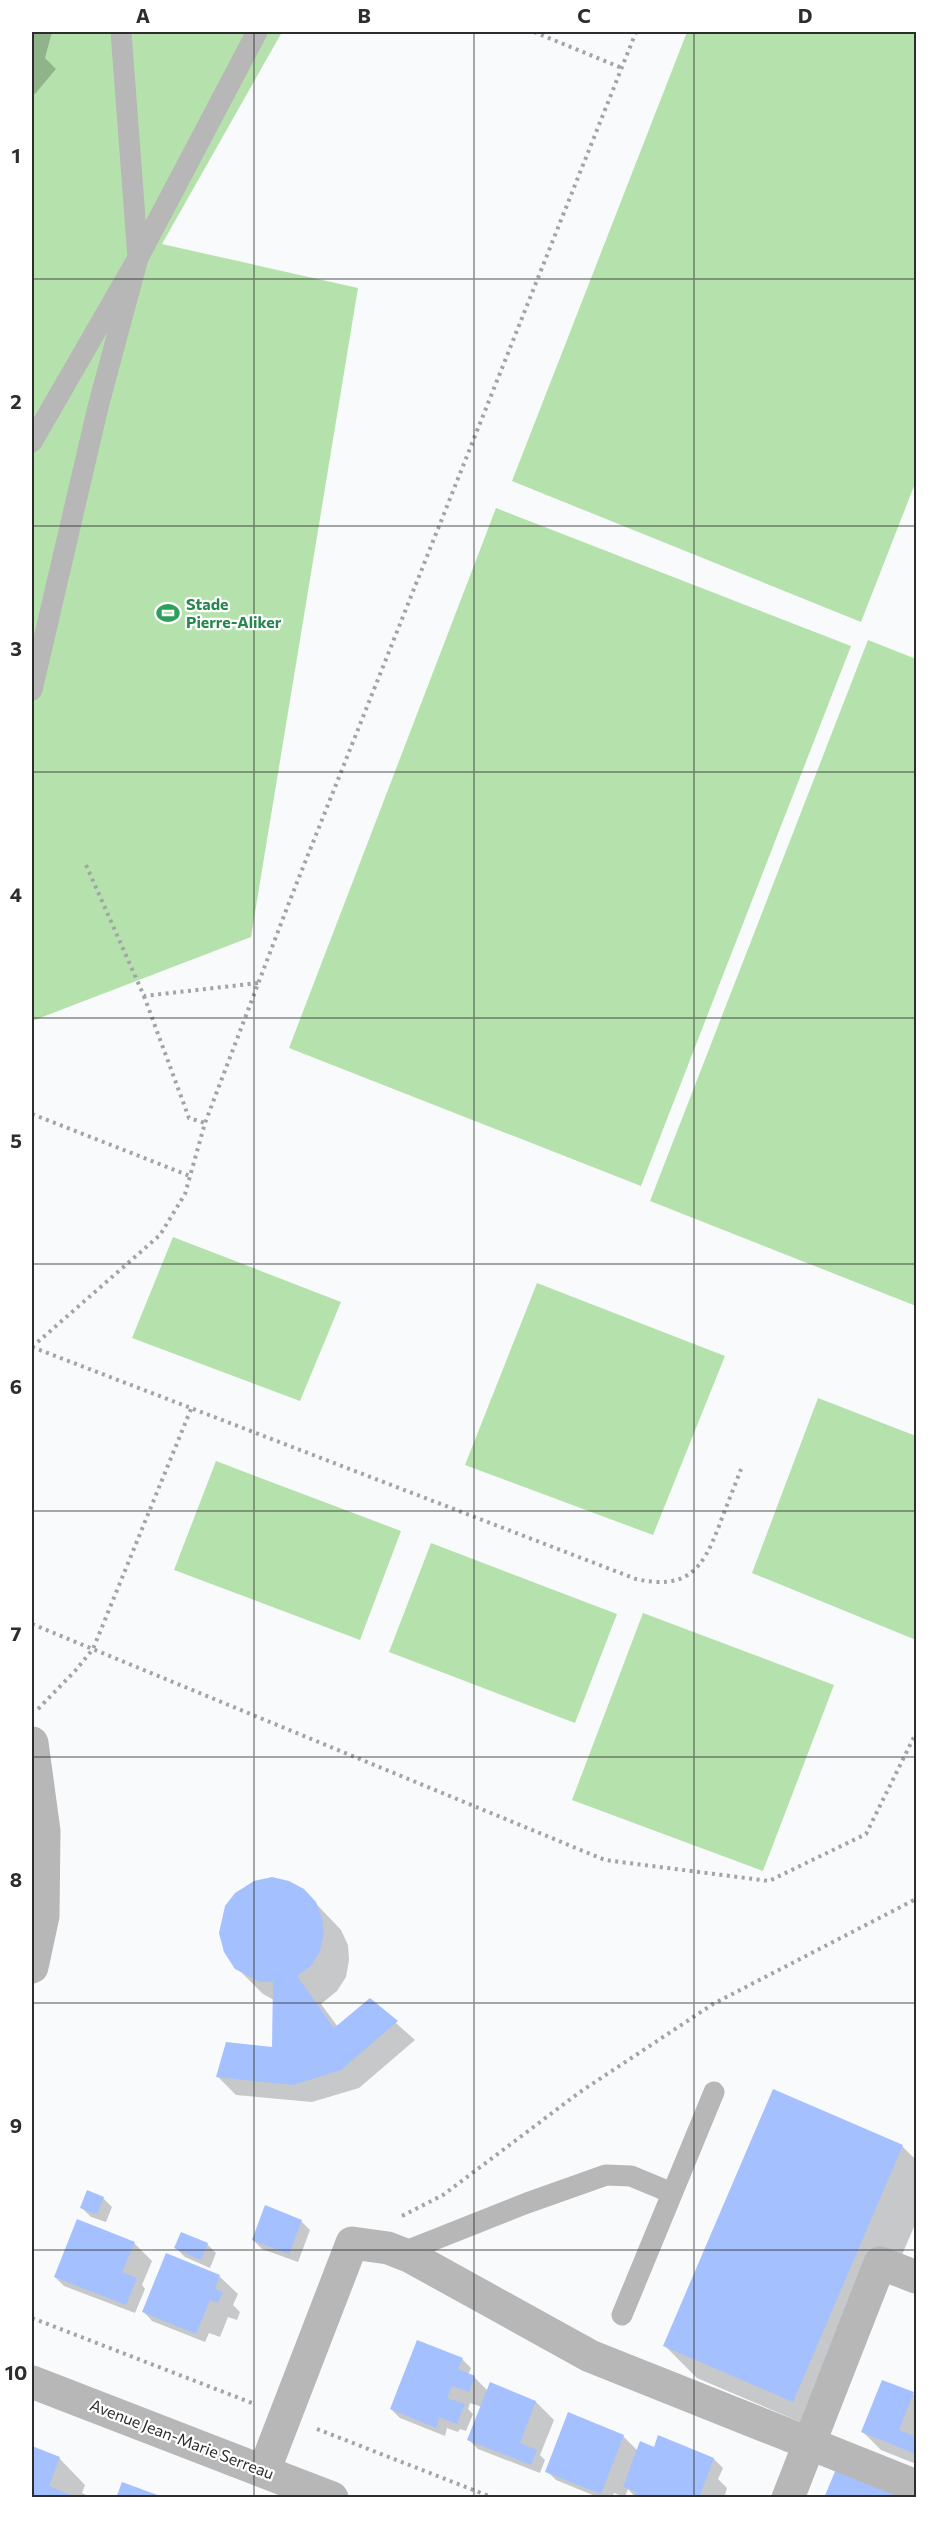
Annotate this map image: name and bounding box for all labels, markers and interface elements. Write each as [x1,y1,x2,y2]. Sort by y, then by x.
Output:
text: A [136,3,150,27]
text: B [357,3,371,27]
text: C [577,3,591,27]
text: D [798,3,812,27]
text: 1 [11,143,21,167]
text: 2 [10,389,22,413]
place label: Stade Pierre-Aliker [186,594,282,631]
sports icon: Stade Pierre-Aliker [155,600,181,626]
text: 3 [10,636,22,660]
text: 4 [10,882,22,906]
text: 5 [10,1128,22,1152]
text: 6 [10,1374,22,1398]
text: 7 [11,1621,22,1645]
text: 8 [10,1867,22,1891]
text: 9 [10,2113,22,2137]
text: 10 [5,2360,27,2384]
street label: Avenue Jean-Marie Serreau [88,2395,277,2482]

